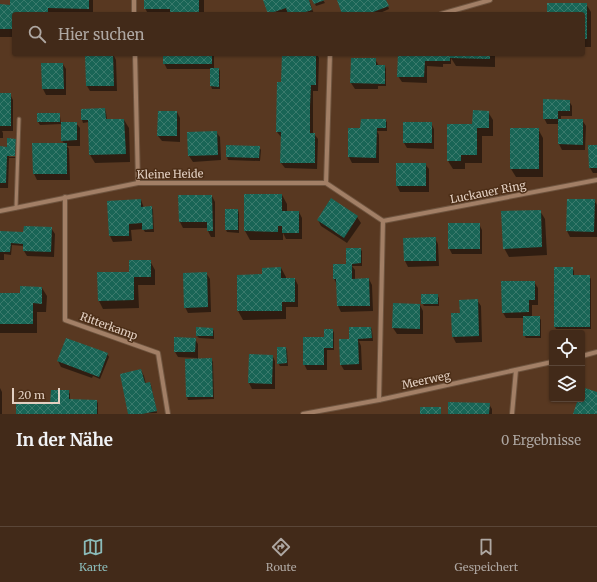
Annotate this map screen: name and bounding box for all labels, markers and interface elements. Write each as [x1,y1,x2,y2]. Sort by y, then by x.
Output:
search box [12,12,585,56]
icon: search [26,23,48,45]
text: Hier suchen [58,25,145,44]
street label: Kleine Heide [137,166,204,182]
street label: Luckauer Ring [449,178,527,206]
street label: Ritterkamp [78,309,140,343]
map controls [549,330,585,402]
button: locate [549,330,585,366]
button: layers [549,366,585,402]
street label: Meerweg [400,368,452,392]
scale bar [12,386,60,405]
text: 20 m [18,388,45,402]
text: In der Nähe [16,429,113,451]
text: 0 Ergebnisse [501,432,581,449]
tab: Karte [79,536,108,574]
tab: Route [266,536,296,574]
tab: Gespeichert [455,536,518,574]

